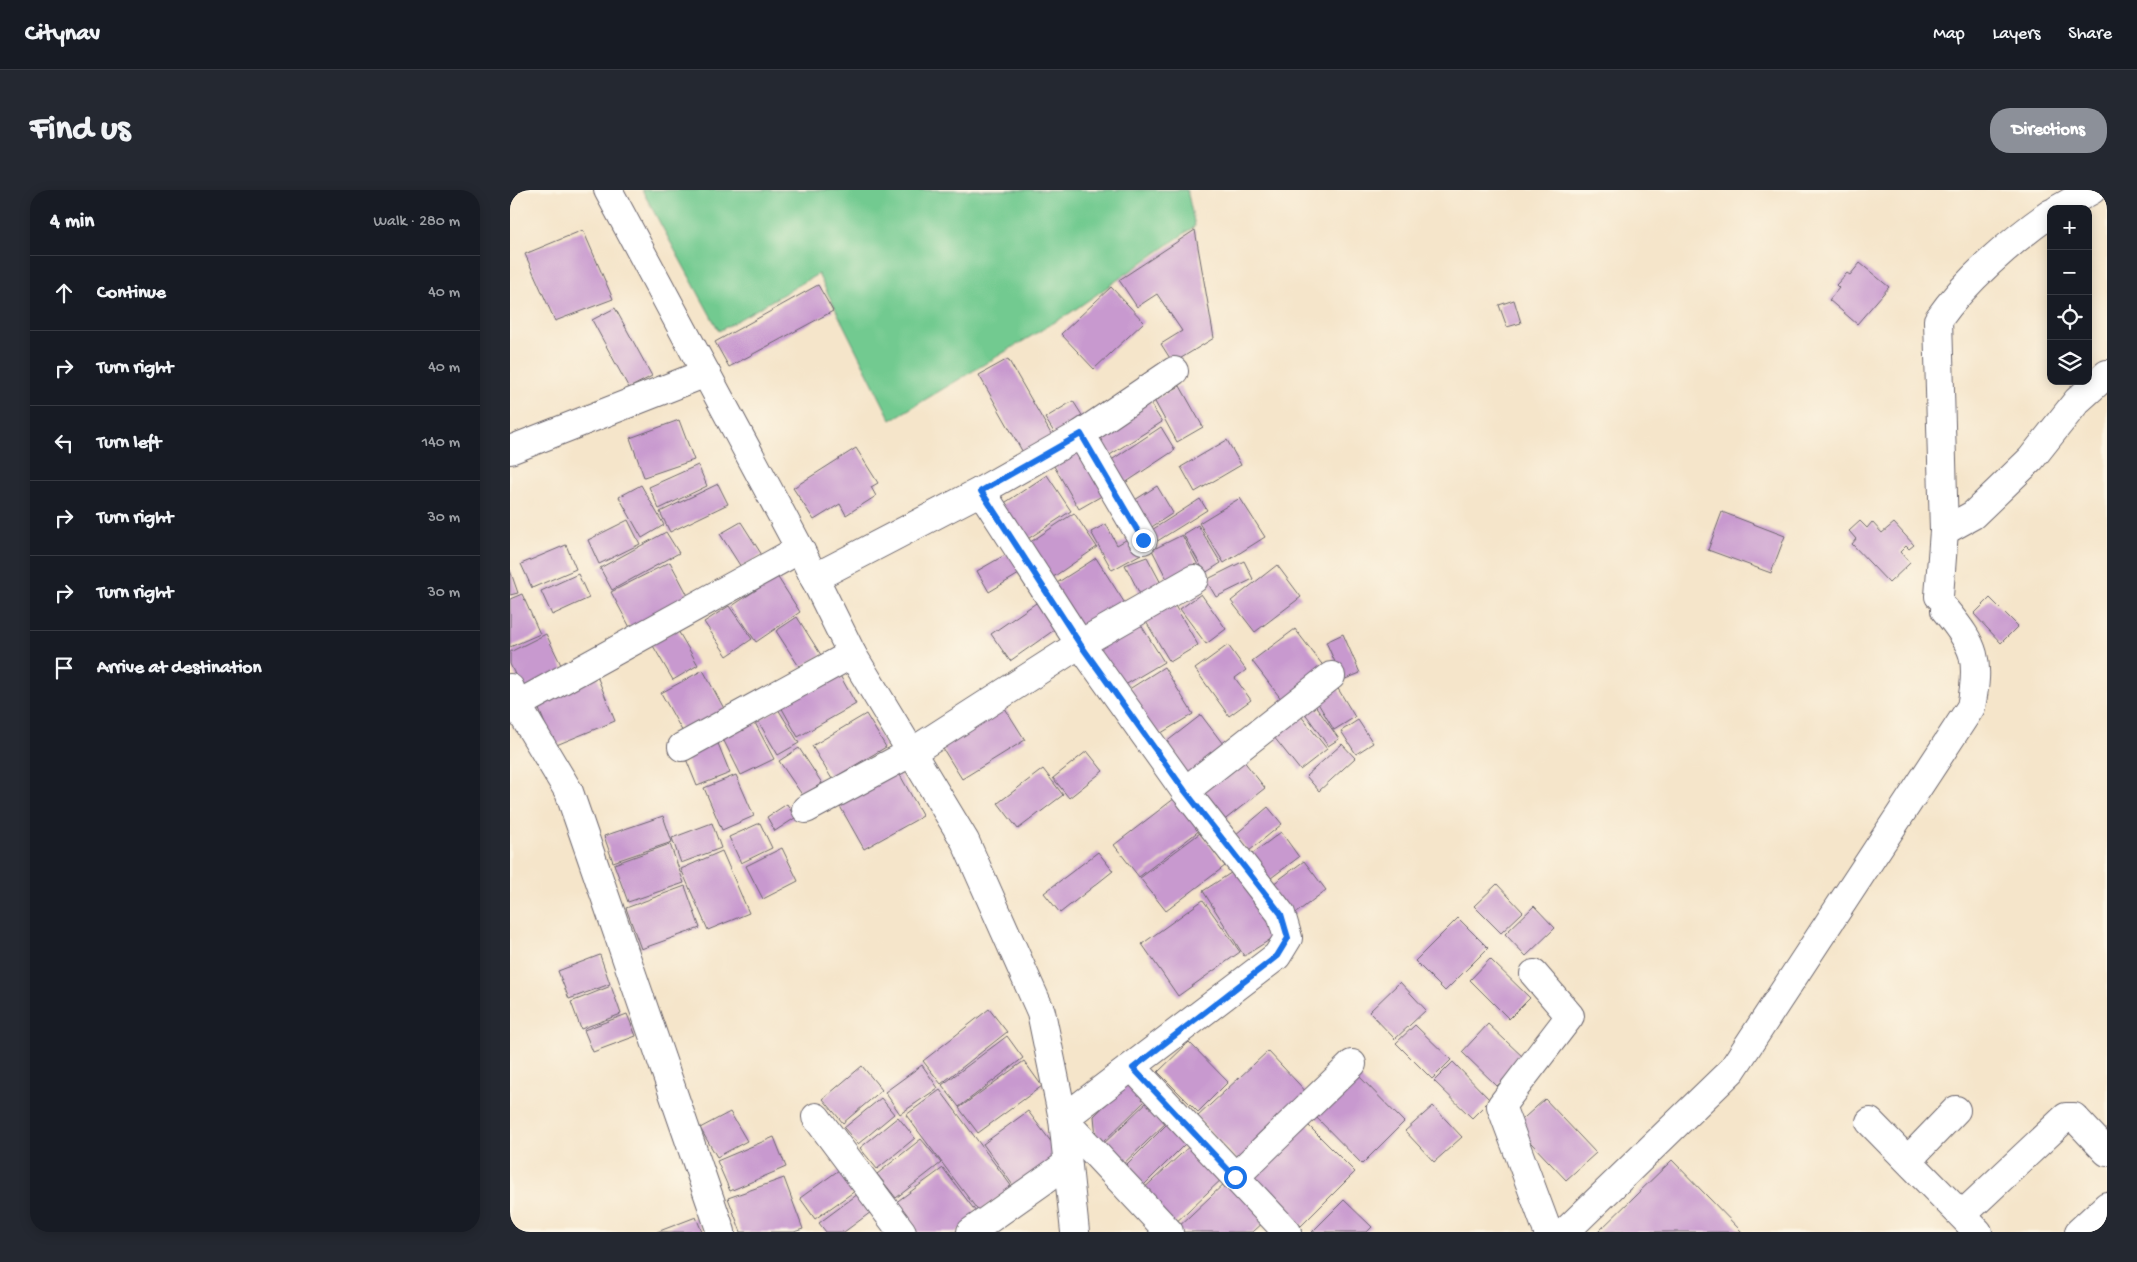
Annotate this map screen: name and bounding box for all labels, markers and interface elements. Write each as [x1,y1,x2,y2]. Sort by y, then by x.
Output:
text: Citynav [25,20,100,49]
text: Map [1933,24,1965,45]
text: Layers [1993,24,2040,45]
text: Share [2068,24,2112,45]
button: Directions [1990,108,2107,153]
text: Find us [30,110,130,151]
map controls [2047,205,2092,385]
button: + [2047,205,2092,250]
text: 4 min [50,210,94,235]
text: Walk · 280 m [373,213,460,232]
button: − [2047,250,2092,295]
icon: ahead [50,279,78,307]
text: Continue [97,282,166,305]
text: 40 m [428,284,460,303]
button: locate [2047,295,2092,340]
button: layers [2047,340,2092,385]
icon: right [50,354,78,382]
text: Turn right [97,357,173,380]
text: 40 m [428,359,460,378]
icon: left [50,429,78,457]
text: Turn left [97,432,161,455]
text: 140 m [422,434,460,453]
icon: right [50,504,78,532]
text: Turn right [97,507,173,530]
text: 30 m [427,509,460,528]
route end [1132,529,1155,552]
icon: right [50,579,78,607]
text: Turn right [97,582,173,605]
text: 30 m [427,584,460,603]
icon: arrive [50,654,78,682]
text: Arrive at destination [97,657,261,680]
route start [1224,1166,1247,1189]

